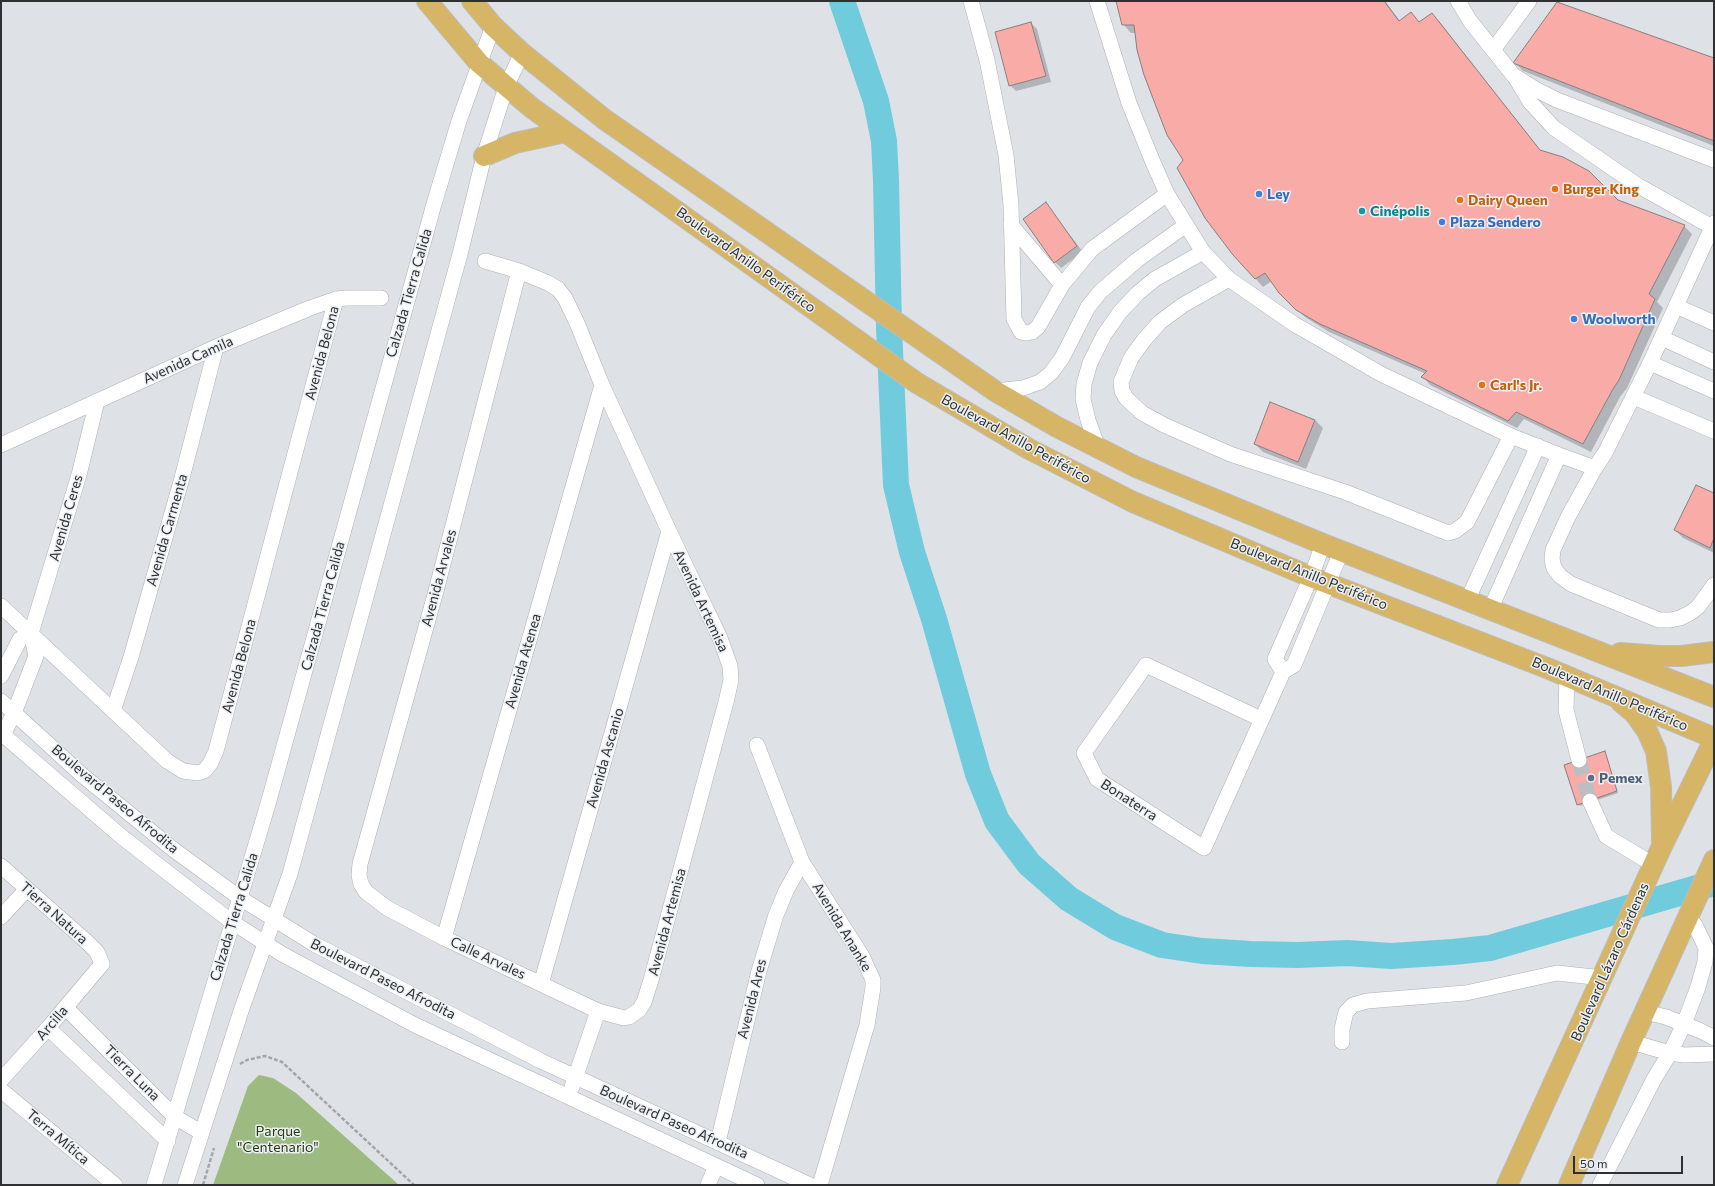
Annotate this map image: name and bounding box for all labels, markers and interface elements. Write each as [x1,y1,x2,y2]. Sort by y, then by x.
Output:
place label: Burger King [1563,181,1639,197]
marker: Burger King [1550,184,1560,194]
place label: Ley [1267,186,1290,202]
marker: Ley [1254,189,1264,199]
place label: Dairy Queen [1468,192,1548,208]
marker: Dairy Queen [1455,195,1465,205]
place label: Cinépolis [1370,203,1430,219]
street label: Boulevard Anillo Periférico [673,204,819,316]
marker: Cinépolis [1357,206,1367,216]
place label: Plaza Sendero [1450,214,1541,230]
marker: Plaza Sendero [1437,217,1447,227]
street label: Calzada Tierra Calida [383,227,435,359]
street label: Avenida Belona [301,304,343,402]
place label: Woolworth [1582,311,1656,327]
marker: Woolworth [1569,314,1579,324]
street label: Avenida Camila [140,333,236,387]
place label: Carl's Jr. [1490,377,1542,393]
marker: Carl's Jr. [1477,380,1487,390]
street label: Boulevard Anillo Periférico [938,391,1094,487]
street label: Avenida Carmenta [143,472,191,588]
street label: Avenida Ceres [46,473,86,563]
street label: Avenida Arvales [418,527,460,629]
street label: Boulevard Anillo Periférico [1228,535,1390,613]
street label: Calzada Tierra Calida [298,539,348,673]
street label: Avenida Artemisa [670,547,732,655]
street label: Avenida Atenea [501,612,545,710]
street label: Avenida Belona [218,617,260,715]
street label: Boulevard Anillo Periférico [1529,653,1691,735]
street label: Avenida Ascanio [583,706,627,810]
street label: Boulevard Paseo Afrodita [48,741,182,857]
place label: Pemex [1599,770,1643,786]
marker: Pemex [1586,773,1596,783]
street label: Bonaterra [1098,775,1160,825]
street label: Calzada Tierra Calida [206,851,262,983]
street label: Avenida Artemisa [645,866,689,978]
street label: Tierra Natura [17,878,91,948]
street label: Avenida Ananke [809,879,875,975]
street label: Boulevard Lázaro Cárdenas [1567,880,1653,1044]
street label: Calle Arvales [448,933,528,983]
street label: Boulevard Paseo Afrodita [308,935,458,1023]
street label: Avenida Ares [734,957,770,1041]
street label: Arcilla [33,1002,71,1044]
street label: Tierra Luna [101,1042,163,1104]
street label: Boulevard Paseo Afrodita [597,1082,751,1162]
street label: Terra Mítica [23,1106,93,1168]
park label: Parque "Centenario" [237,1123,319,1156]
scale bar [1575,1148,1685,1174]
text: 50 m [1580,1156,1608,1170]

